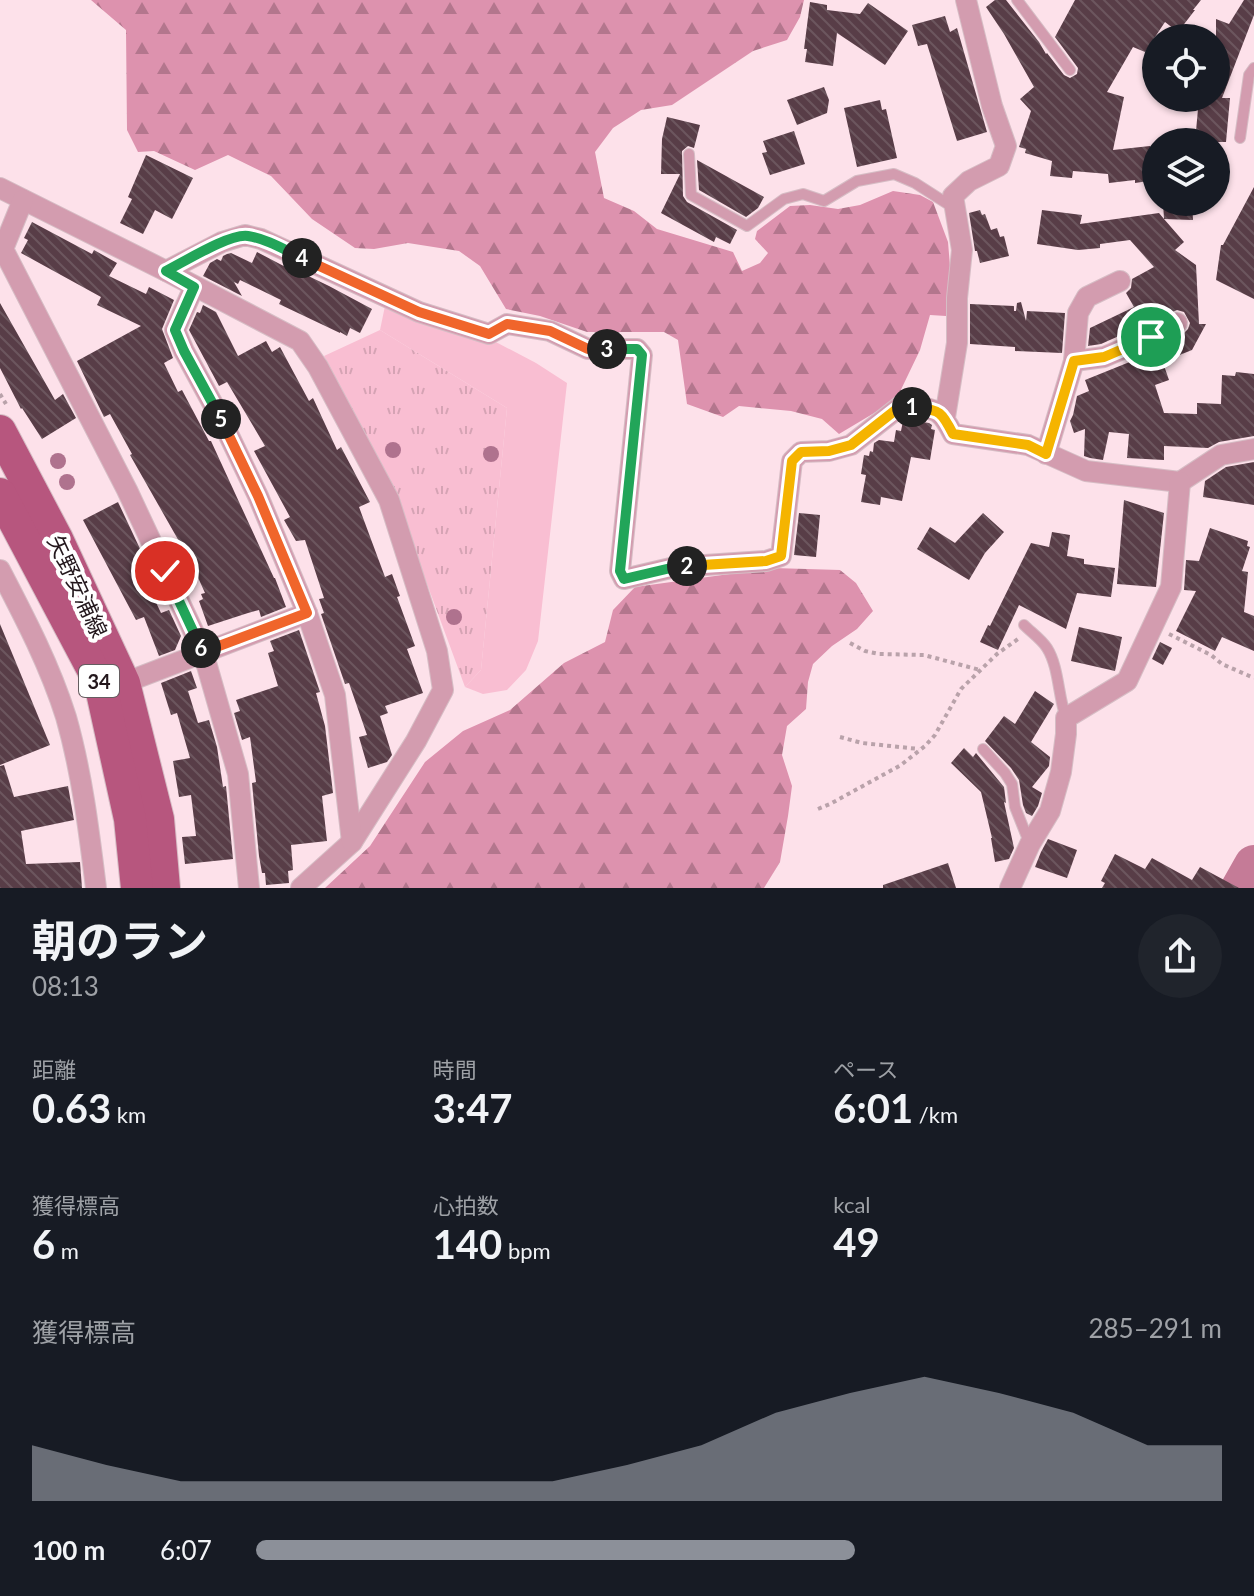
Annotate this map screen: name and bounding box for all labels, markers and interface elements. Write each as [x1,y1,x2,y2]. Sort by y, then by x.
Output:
map controls [1142,24,1230,216]
button: locate [1142,24,1230,112]
button: layers [1142,128,1230,216]
pin: 4 [282,238,322,278]
text: 4 [296,244,308,271]
pin [1117,303,1185,371]
icon: arrive [1129,315,1173,359]
pin: 3 [587,329,627,369]
text: 3 [601,335,613,362]
pin: 1 [892,387,932,427]
text: 1 [906,393,918,420]
pin: 5 [201,399,241,439]
text: 5 [215,405,227,432]
street label: 矢野安浦線 [43,530,113,642]
pin [131,537,199,605]
pin: 2 [667,546,707,586]
icon: check [143,549,187,593]
text: 2 [681,552,693,579]
pin: 6 [181,628,221,668]
text: 6 [195,634,207,661]
road number: 34 [79,665,119,697]
text: 朝のラン [32,914,208,966]
button: share [1138,914,1222,998]
text: 08:13 [32,970,99,1002]
text: 距離 [32,1056,76,1083]
text: 時間 [433,1056,477,1083]
text: ペース [833,1056,898,1083]
text: 0.63 [32,1084,111,1132]
text: 3:47 [433,1084,513,1132]
text: 6:01 [833,1084,913,1132]
text: km [111,1101,146,1128]
text: /km [913,1101,958,1128]
text: kcal [833,1191,871,1218]
text: 獲得標高 [32,1192,120,1219]
text: 心拍数 [433,1192,499,1219]
text: 49 [833,1218,880,1266]
text: 6 [32,1220,55,1268]
text: 140 [433,1220,502,1268]
text: m [55,1237,79,1264]
text: bpm [502,1237,551,1264]
text: 285–291 m [1088,1312,1222,1344]
text: 獲得標高 [32,1316,136,1348]
text: 100 m [32,1534,105,1566]
text: 6:07 [160,1534,212,1566]

